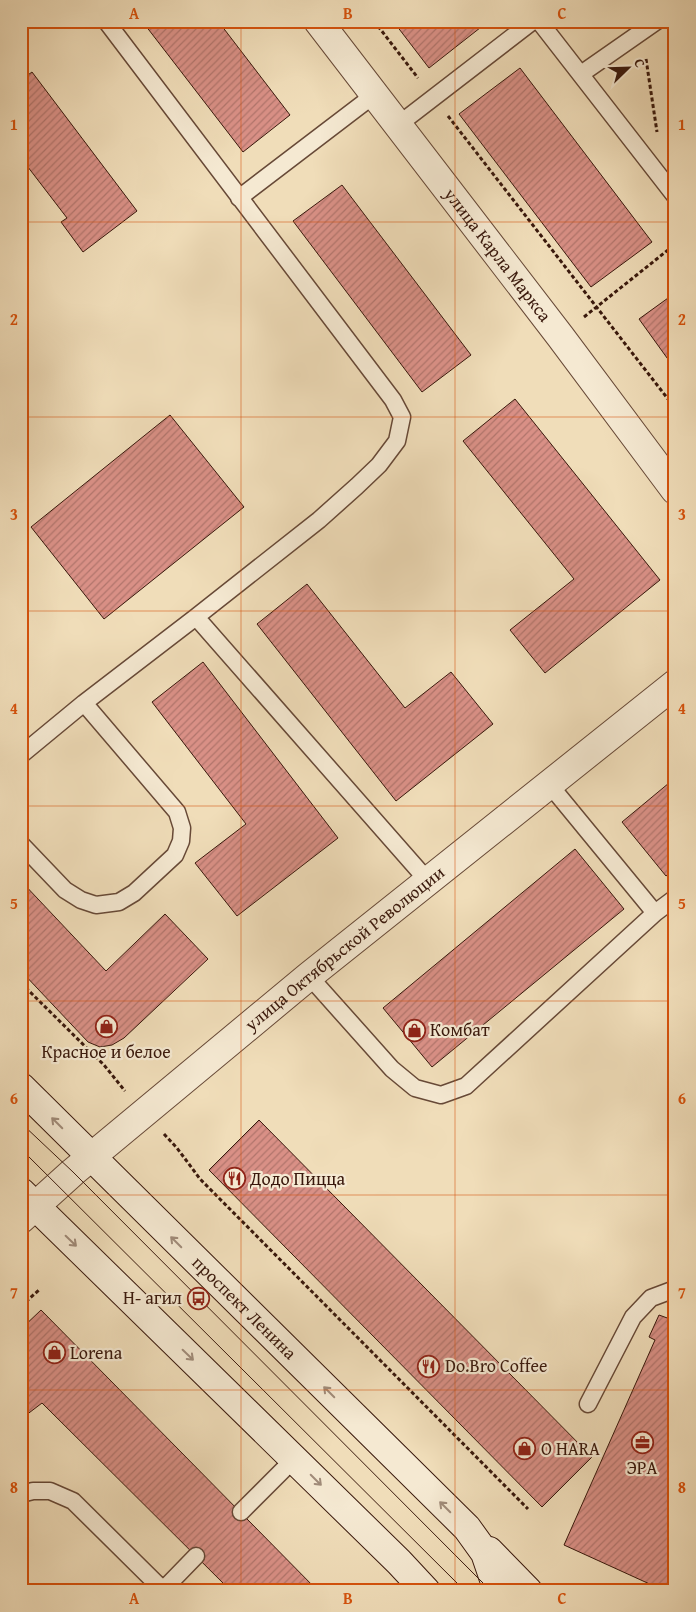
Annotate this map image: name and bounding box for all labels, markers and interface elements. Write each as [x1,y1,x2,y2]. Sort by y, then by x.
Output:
text: A [129,1,140,25]
text: B [343,1,353,25]
text: C [557,1,567,25]
north arrow [604,42,654,92]
text: С [629,55,651,71]
text: 1 [10,112,18,136]
text: 1 [678,112,686,136]
street label: улица Карла Маркса [437,181,559,328]
text: 2 [10,307,18,331]
text: 2 [678,307,686,331]
text: 3 [10,502,18,526]
text: 3 [678,502,686,526]
text: 4 [10,696,18,720]
text: 4 [678,696,686,720]
street label: улица Октябрьской Революции [238,859,450,1038]
text: 5 [10,891,18,915]
text: 5 [678,891,686,915]
shop icon: Красное и белое [94,1015,118,1039]
place label: Комбат [430,1016,490,1043]
shop icon: Комбат [402,1018,426,1042]
place label: Красное и белое [41,1038,171,1065]
text: 6 [10,1086,18,1110]
text: 6 [678,1086,686,1110]
one-way arrow [51,1117,63,1129]
place label: Додо Пицца [249,1165,345,1192]
restaurant icon: Додо Пицца [222,1167,246,1191]
one-way arrow [65,1235,77,1247]
one-way arrow [171,1236,183,1248]
street label: проспект Ленина [186,1249,303,1366]
text: 7 [10,1280,18,1304]
text: 7 [678,1280,686,1304]
place label: Н- агил [123,1284,182,1311]
bus stop icon: Н- агил [186,1286,210,1310]
place label: Lorena [70,1339,123,1366]
shop icon: Lorena [42,1341,66,1365]
one-way arrow [181,1349,194,1361]
place label: Do.Bro Coffee [445,1352,547,1379]
restaurant icon: Do.Bro Coffee [417,1354,441,1378]
one-way arrow [324,1387,336,1399]
office icon: ЭРА [630,1431,654,1455]
place label: O HARA [541,1435,600,1462]
shop icon: O HARA [513,1437,537,1461]
place label: ЭРА [627,1454,658,1481]
one-way arrow [310,1474,322,1487]
text: 8 [10,1475,18,1499]
text: 8 [678,1475,686,1499]
one-way arrow [439,1500,451,1513]
text: A [129,1586,140,1610]
text: B [343,1586,353,1610]
text: C [557,1586,567,1610]

